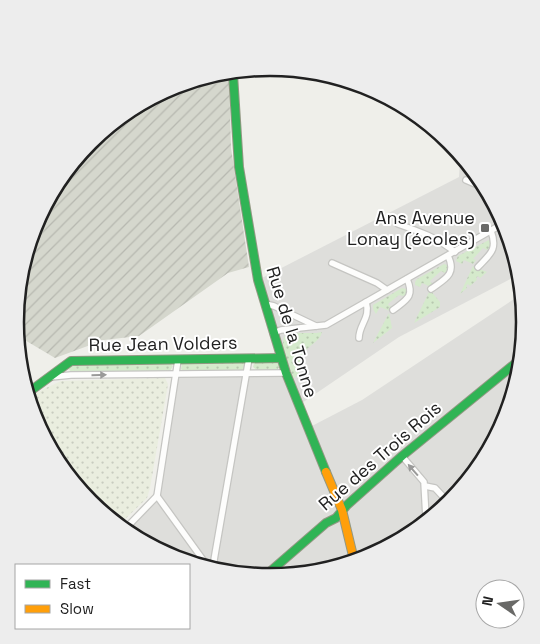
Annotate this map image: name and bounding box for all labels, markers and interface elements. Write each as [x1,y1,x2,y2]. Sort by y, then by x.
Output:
place label: Ans Avenue Lonay (écoles) [347,206,475,250]
marker: Ans Avenue Lonay (écoles) [479,222,491,234]
street label: Rue de la Tonne [262,263,323,400]
street label: Rue Jean Volders [88,331,238,356]
one-way arrow [91,371,107,379]
street label: Rue des Trois Rois [314,396,446,515]
one-way arrow [408,463,419,476]
legend [15,564,190,629]
text: Fast [60,574,91,593]
north arrow [475,579,525,629]
text: N [478,594,497,608]
text: Slow [60,599,94,618]

